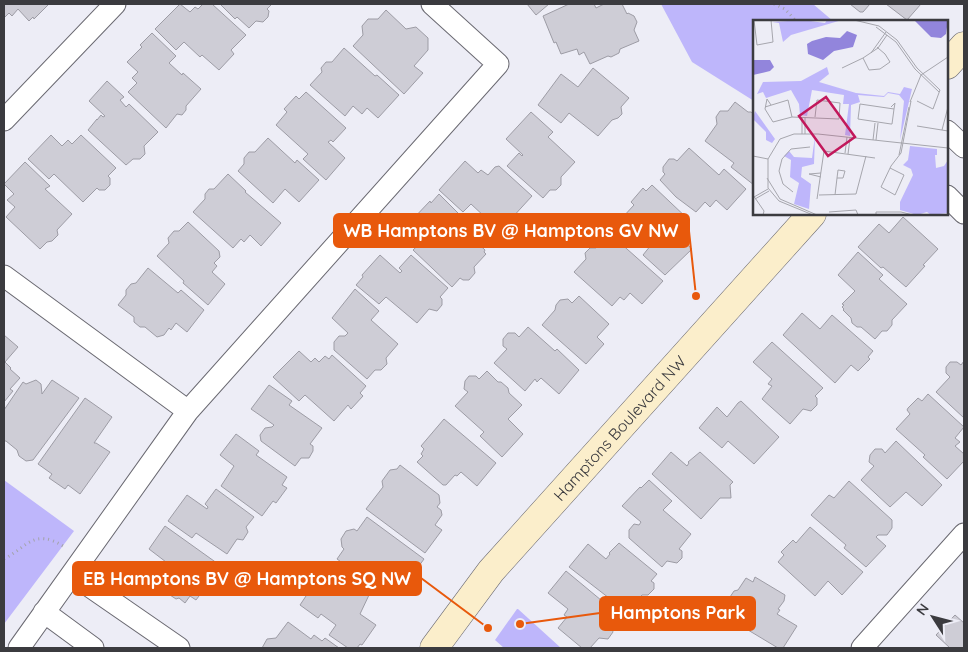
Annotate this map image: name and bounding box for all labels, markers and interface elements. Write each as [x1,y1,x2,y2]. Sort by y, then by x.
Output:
inset map [753,20,948,215]
callout: WB Hamptons BV @ Hamptons GV NW [334,214,689,247]
text: WB Hamptons BV @ Hamptons GV NW [344,219,679,242]
street label: Hamptons Boulevard NW [549,351,690,505]
callout: EB Hamptons BV @ Hamptons SQ NW [73,562,421,595]
text: EB Hamptons BV @ Hamptons SQ NW [83,567,411,590]
north arrow [908,592,958,642]
callout: Hamptons Park [600,597,755,630]
text: N [912,600,933,619]
text: Hamptons Park [610,601,746,624]

